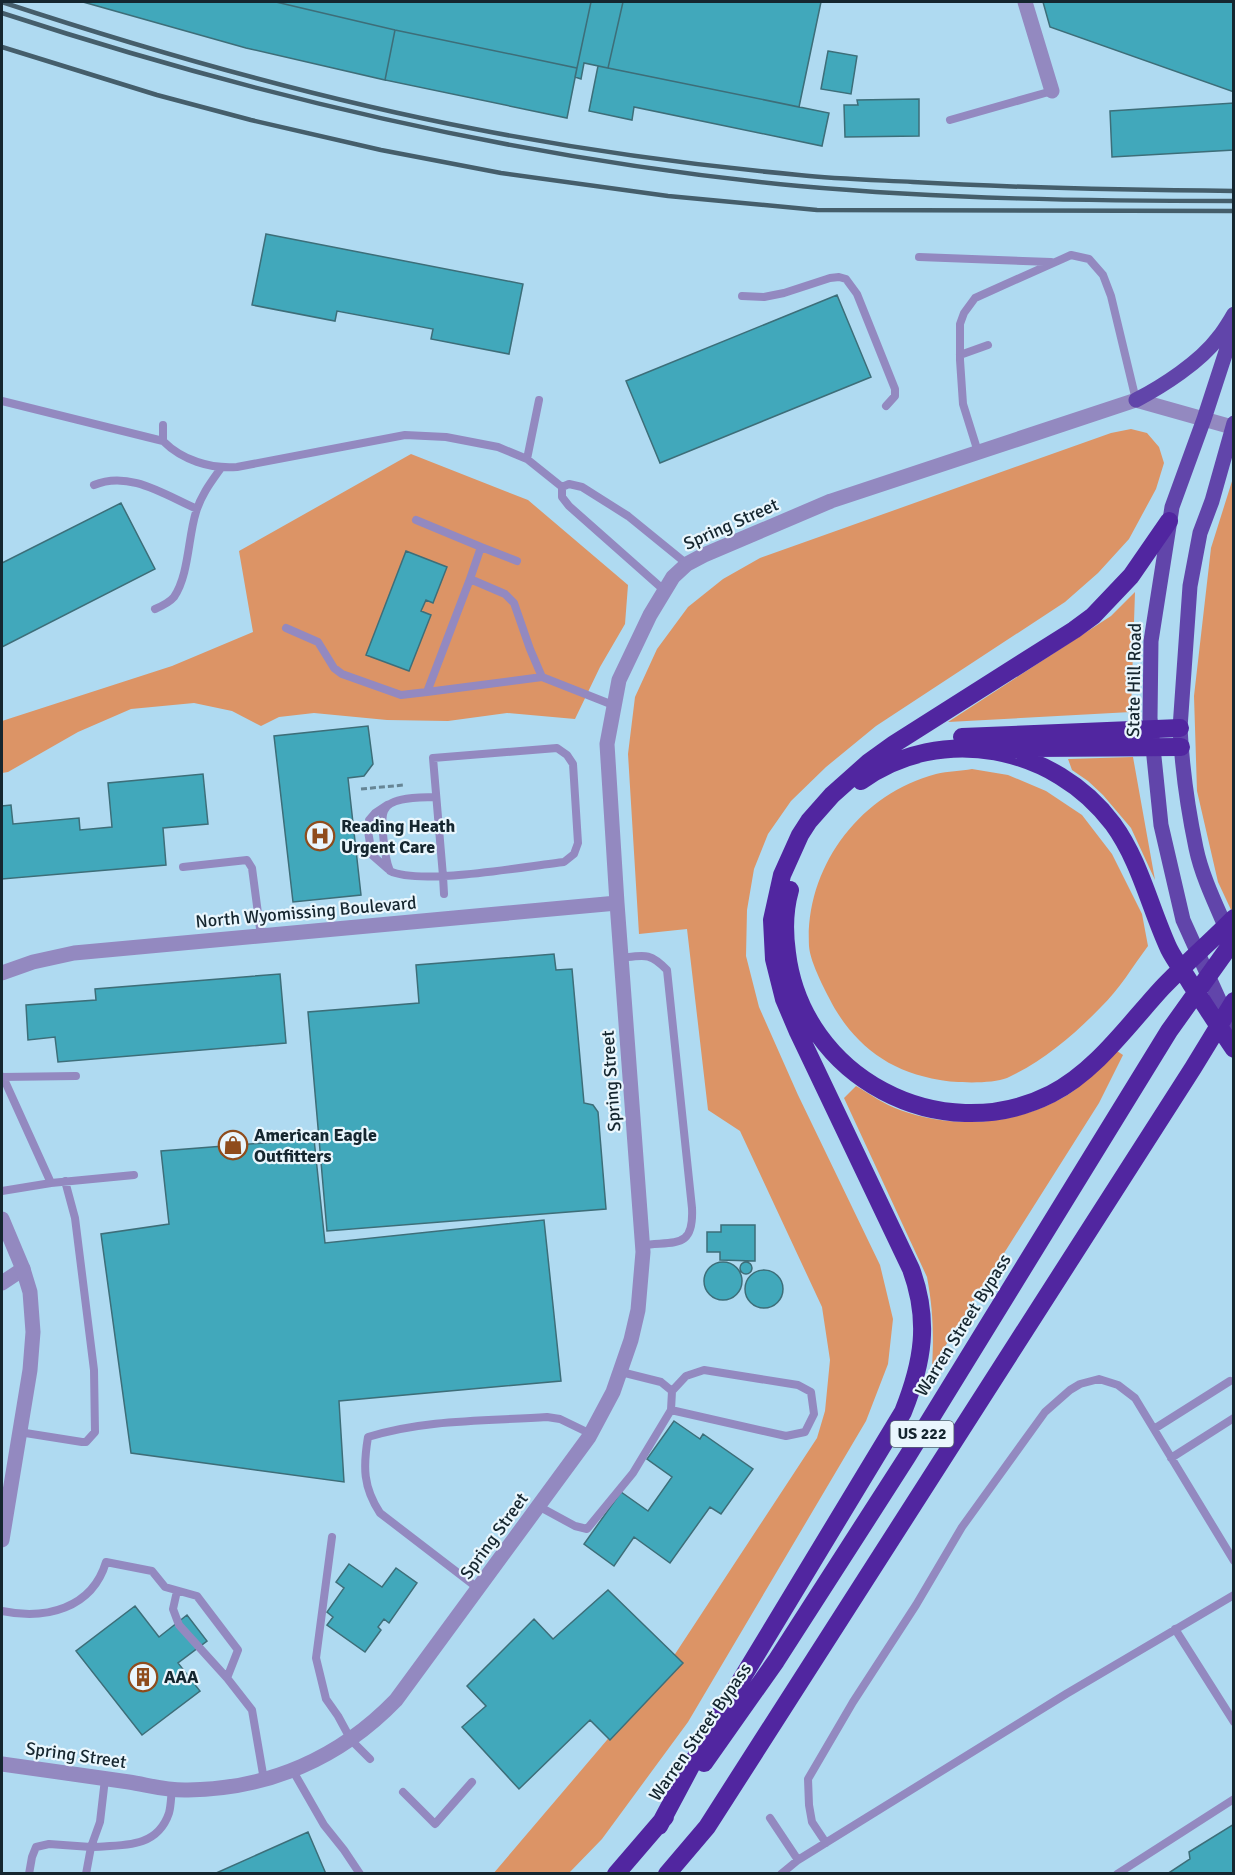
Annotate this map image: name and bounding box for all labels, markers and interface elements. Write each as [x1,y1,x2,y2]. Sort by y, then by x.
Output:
street label: Spring Street [680,493,782,555]
street label: State Hill Road [1122,623,1146,737]
place label: Reading Heath Urgent Care [341,815,456,858]
hospital icon: Reading Heath Urgent Care [304,820,336,852]
street label: North Wyomissing Boulevard [195,891,417,933]
street label: Spring Street [596,1030,626,1132]
place label: American Eagle Outfitters [254,1124,377,1167]
shop icon: American Eagle Outfitters [217,1129,249,1161]
street label: Warren Street Bypass [910,1250,1016,1400]
road number: US 222 [890,1421,954,1447]
street label: Spring Street [455,1488,533,1584]
street label: Warren Street Bypass [644,1659,756,1805]
building icon: AAA [127,1661,159,1693]
place label: AAA [164,1666,199,1688]
street label: Spring Street [24,1737,128,1773]

